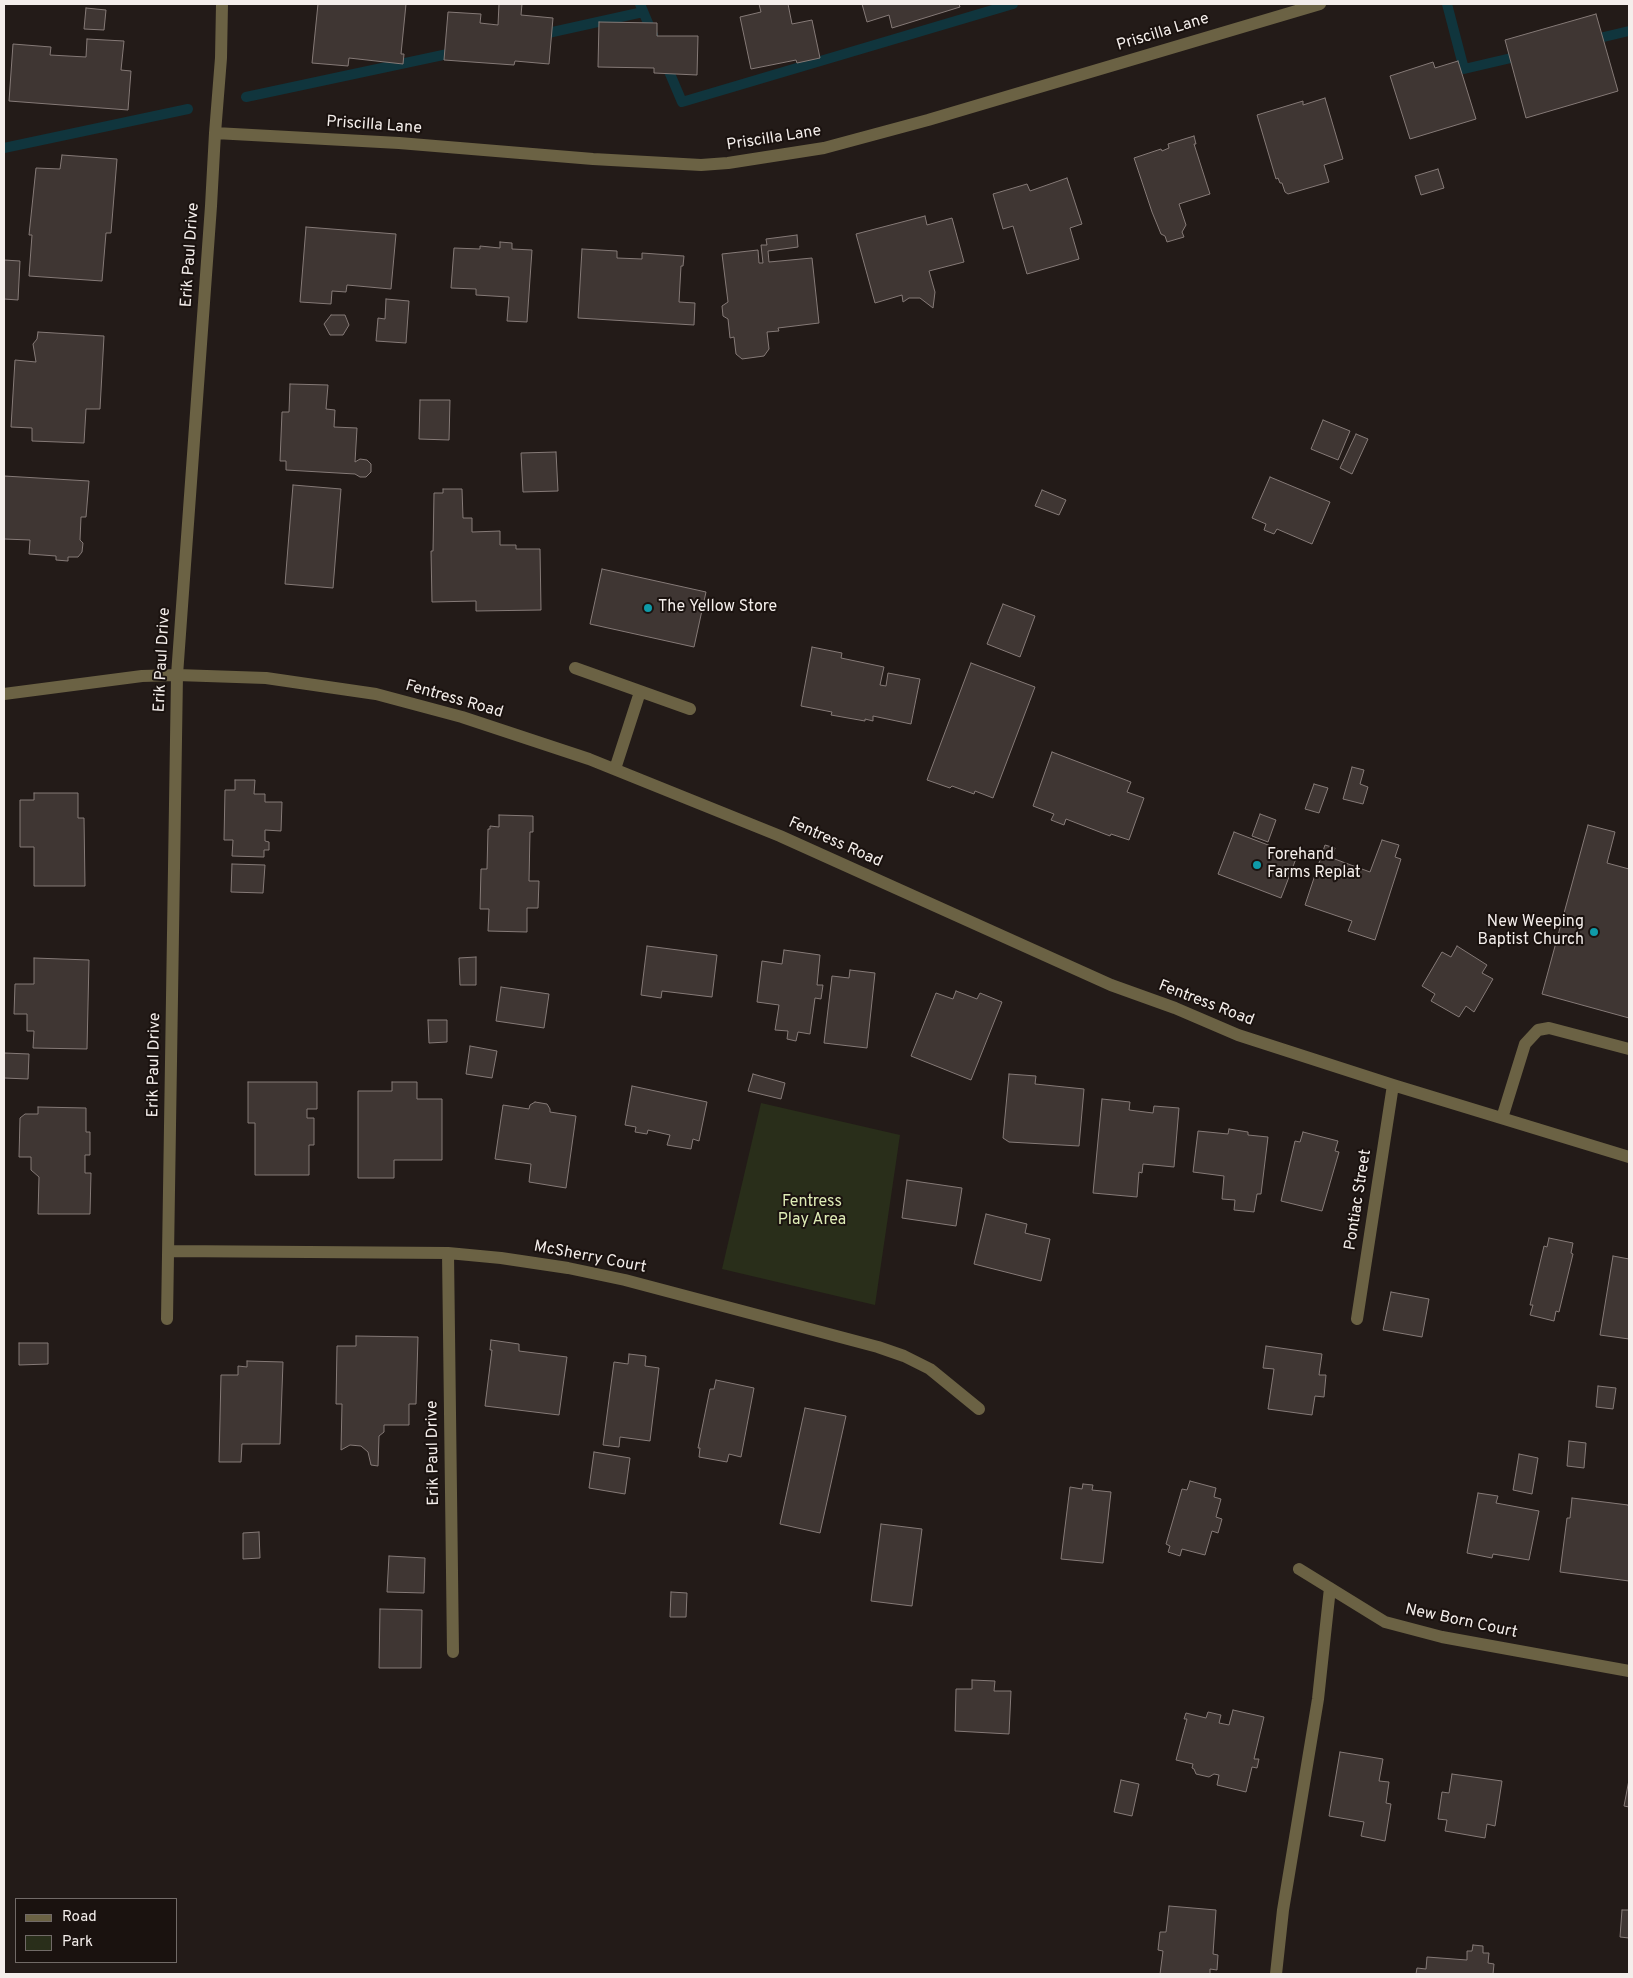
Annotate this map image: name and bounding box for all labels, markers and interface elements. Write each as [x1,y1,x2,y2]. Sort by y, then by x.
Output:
street label: Priscilla Lane [1114,10,1212,56]
street label: Priscilla Lane [326,113,422,139]
street label: Priscilla Lane [725,122,823,156]
street label: Erik Paul Drive [178,202,204,308]
place label: The Yellow Store [658,598,777,618]
marker: The Yellow Store [642,602,654,614]
street label: Erik Paul Drive [151,607,175,713]
street label: Fentress Road [403,677,505,723]
street label: Fentress Road [785,814,885,872]
place label: Forehand Farms Replat [1267,846,1361,884]
marker: Forehand Farms Replat [1251,859,1263,871]
place label: New Weeping Baptist Church [1478,913,1584,951]
marker: New Weeping Baptist Church [1588,926,1600,938]
street label: Fentress Road [1156,977,1256,1031]
street label: Erik Paul Drive [144,1012,166,1118]
street label: Pontiac Street [1342,1148,1376,1252]
park label: Fentress Play Area [778,1193,846,1231]
street label: McSherry Court [532,1238,648,1278]
street label: Erik Paul Drive [423,1400,445,1506]
street label: New Born Court [1403,1601,1519,1643]
legend [15,1898,178,1963]
text: Road [62,1908,97,1927]
text: Park [62,1933,93,1952]

